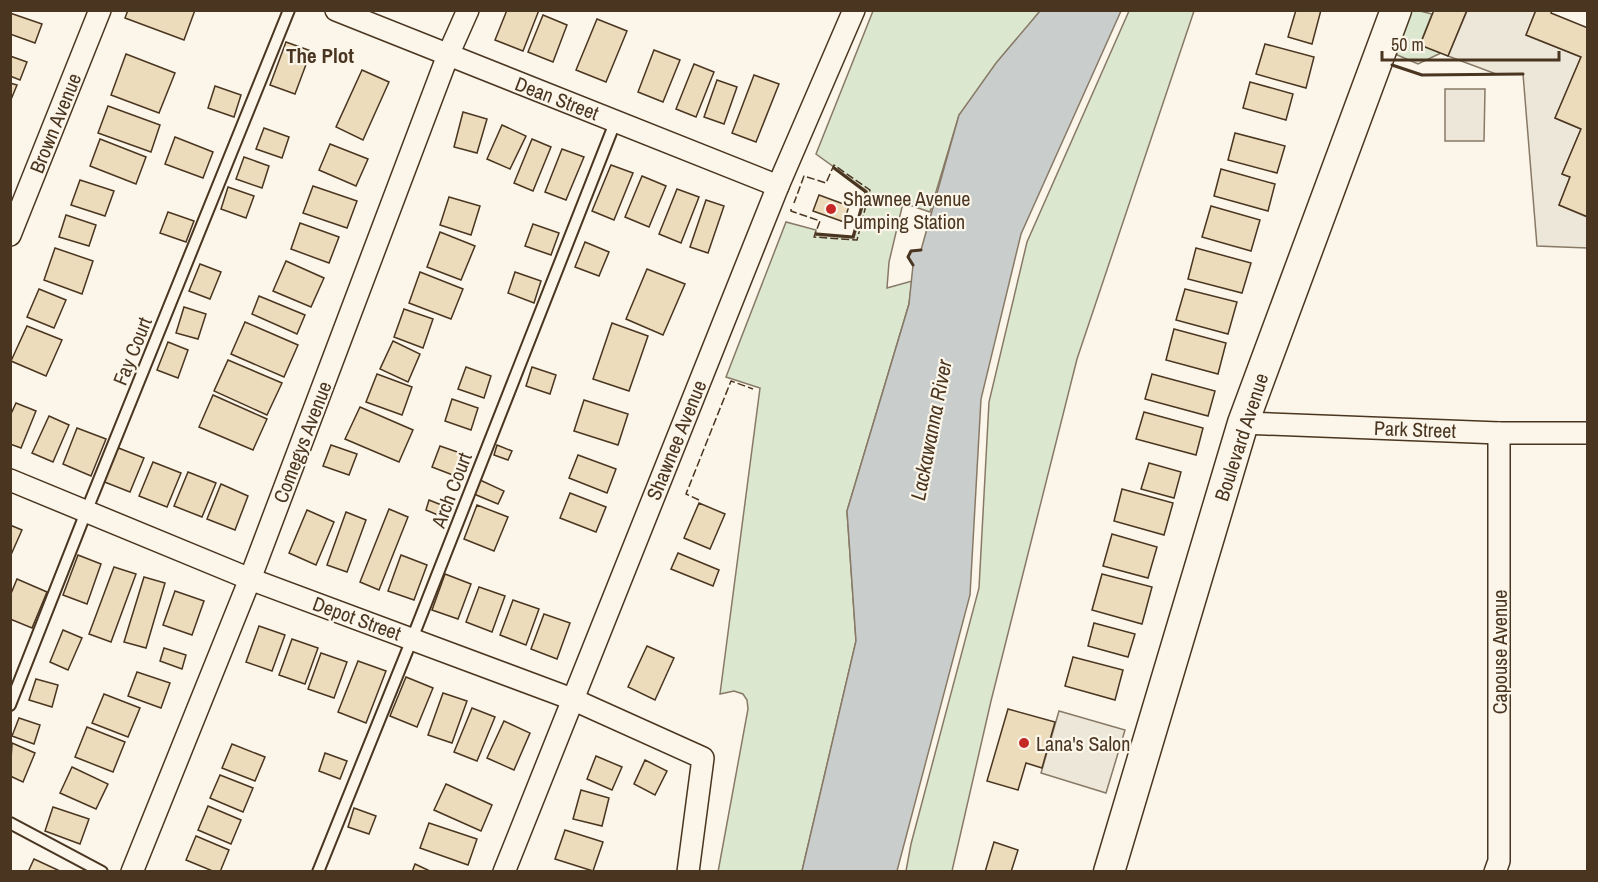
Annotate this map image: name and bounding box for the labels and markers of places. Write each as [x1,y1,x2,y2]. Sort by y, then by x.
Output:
place label: Shawnee Avenue Pumping Station [843,185,970,235]
marker: Shawnee Avenue Pumping Station [824,202,838,216]
place label: Lana's Salon [1036,730,1130,757]
marker: Lana's Salon [1017,736,1031,750]

